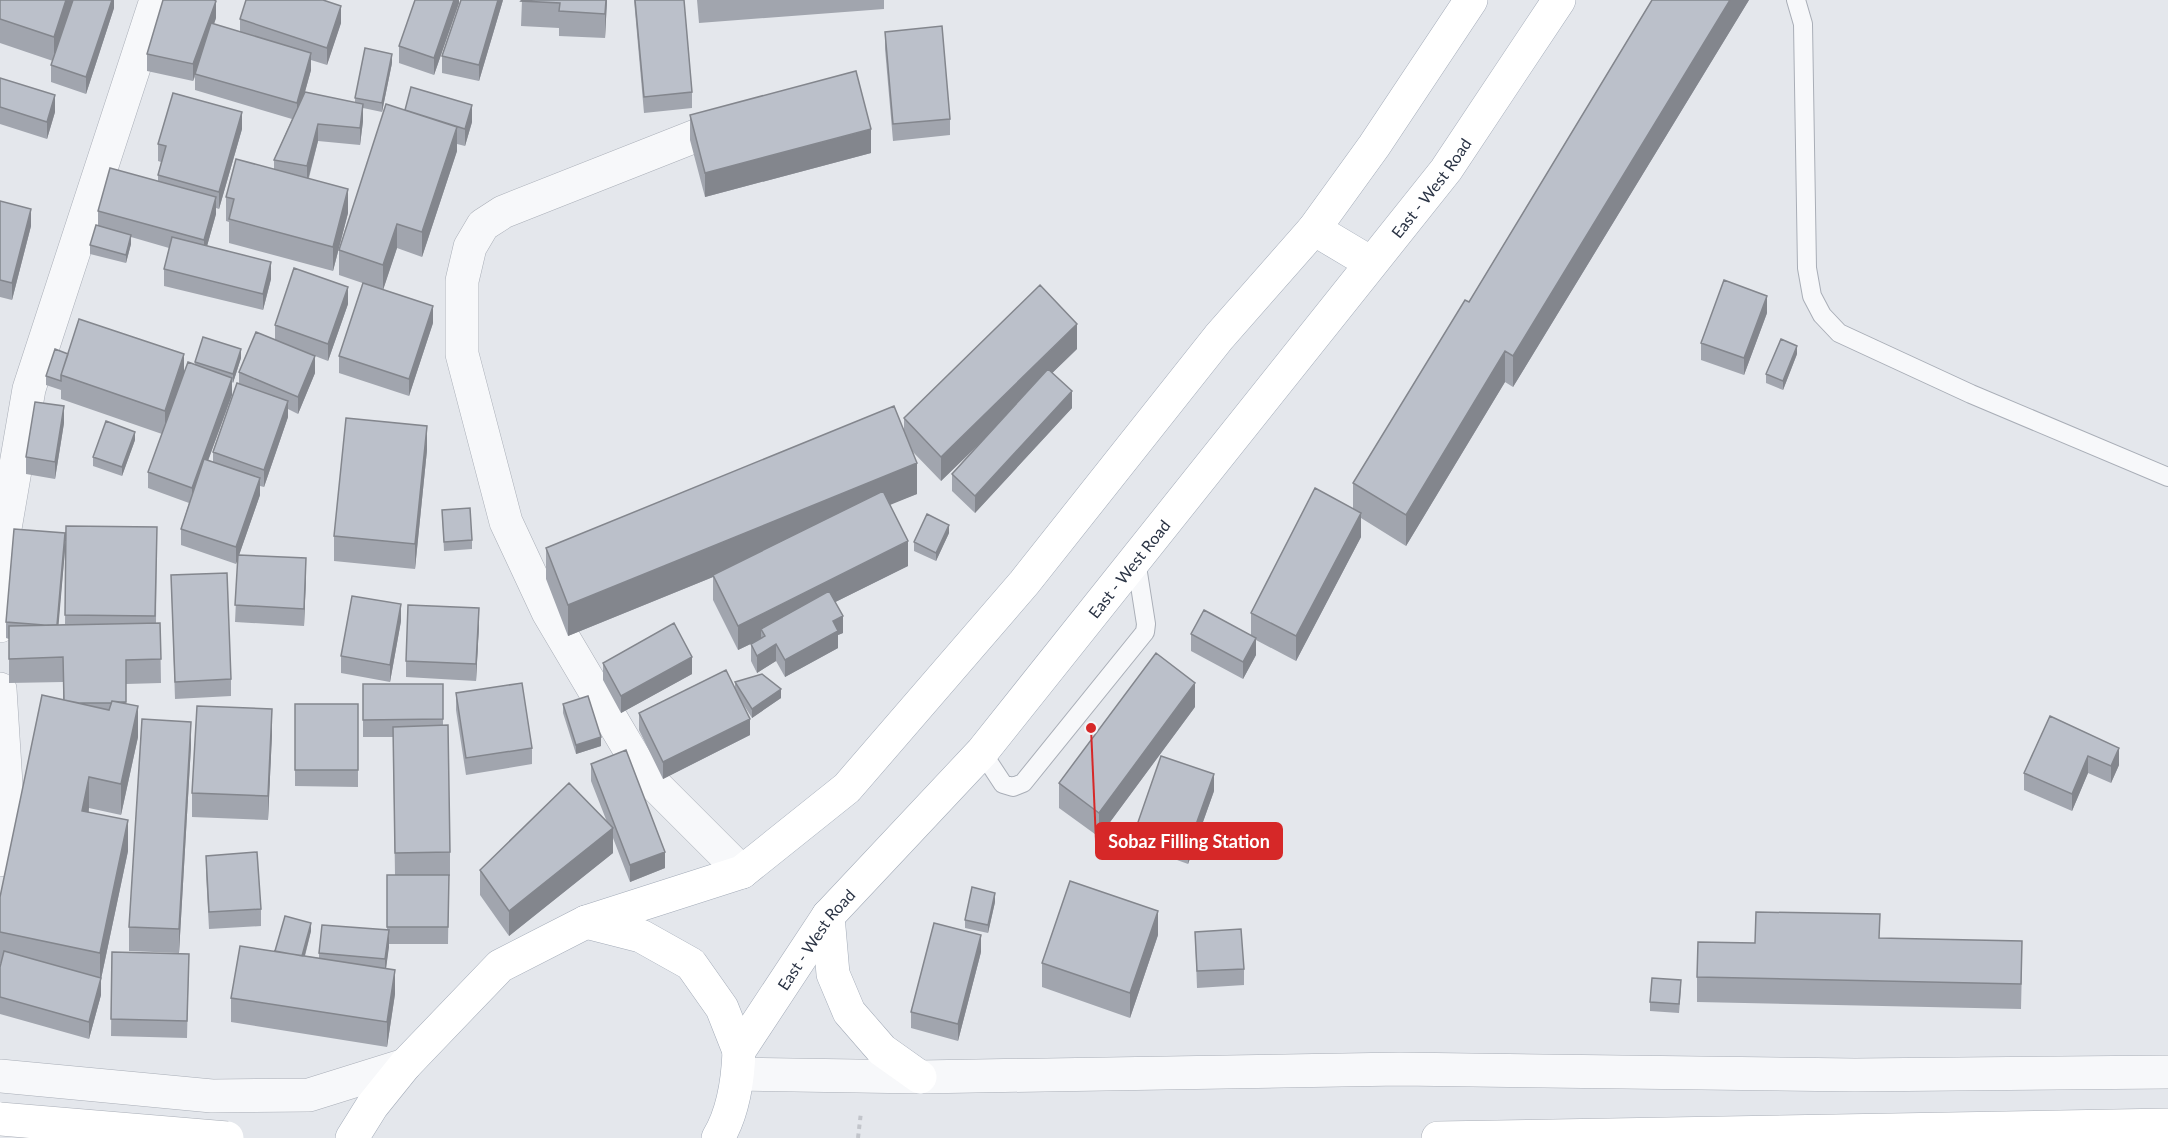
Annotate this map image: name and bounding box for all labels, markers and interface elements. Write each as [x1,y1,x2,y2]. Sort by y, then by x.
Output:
street label: East - West Road [1387,134,1474,241]
street label: East - West Road [1084,515,1173,621]
callout: Sobaz Filling Station [1096,823,1282,859]
text: Sobaz Filling Station [1108,830,1270,852]
street label: East - West Road [773,885,858,993]

